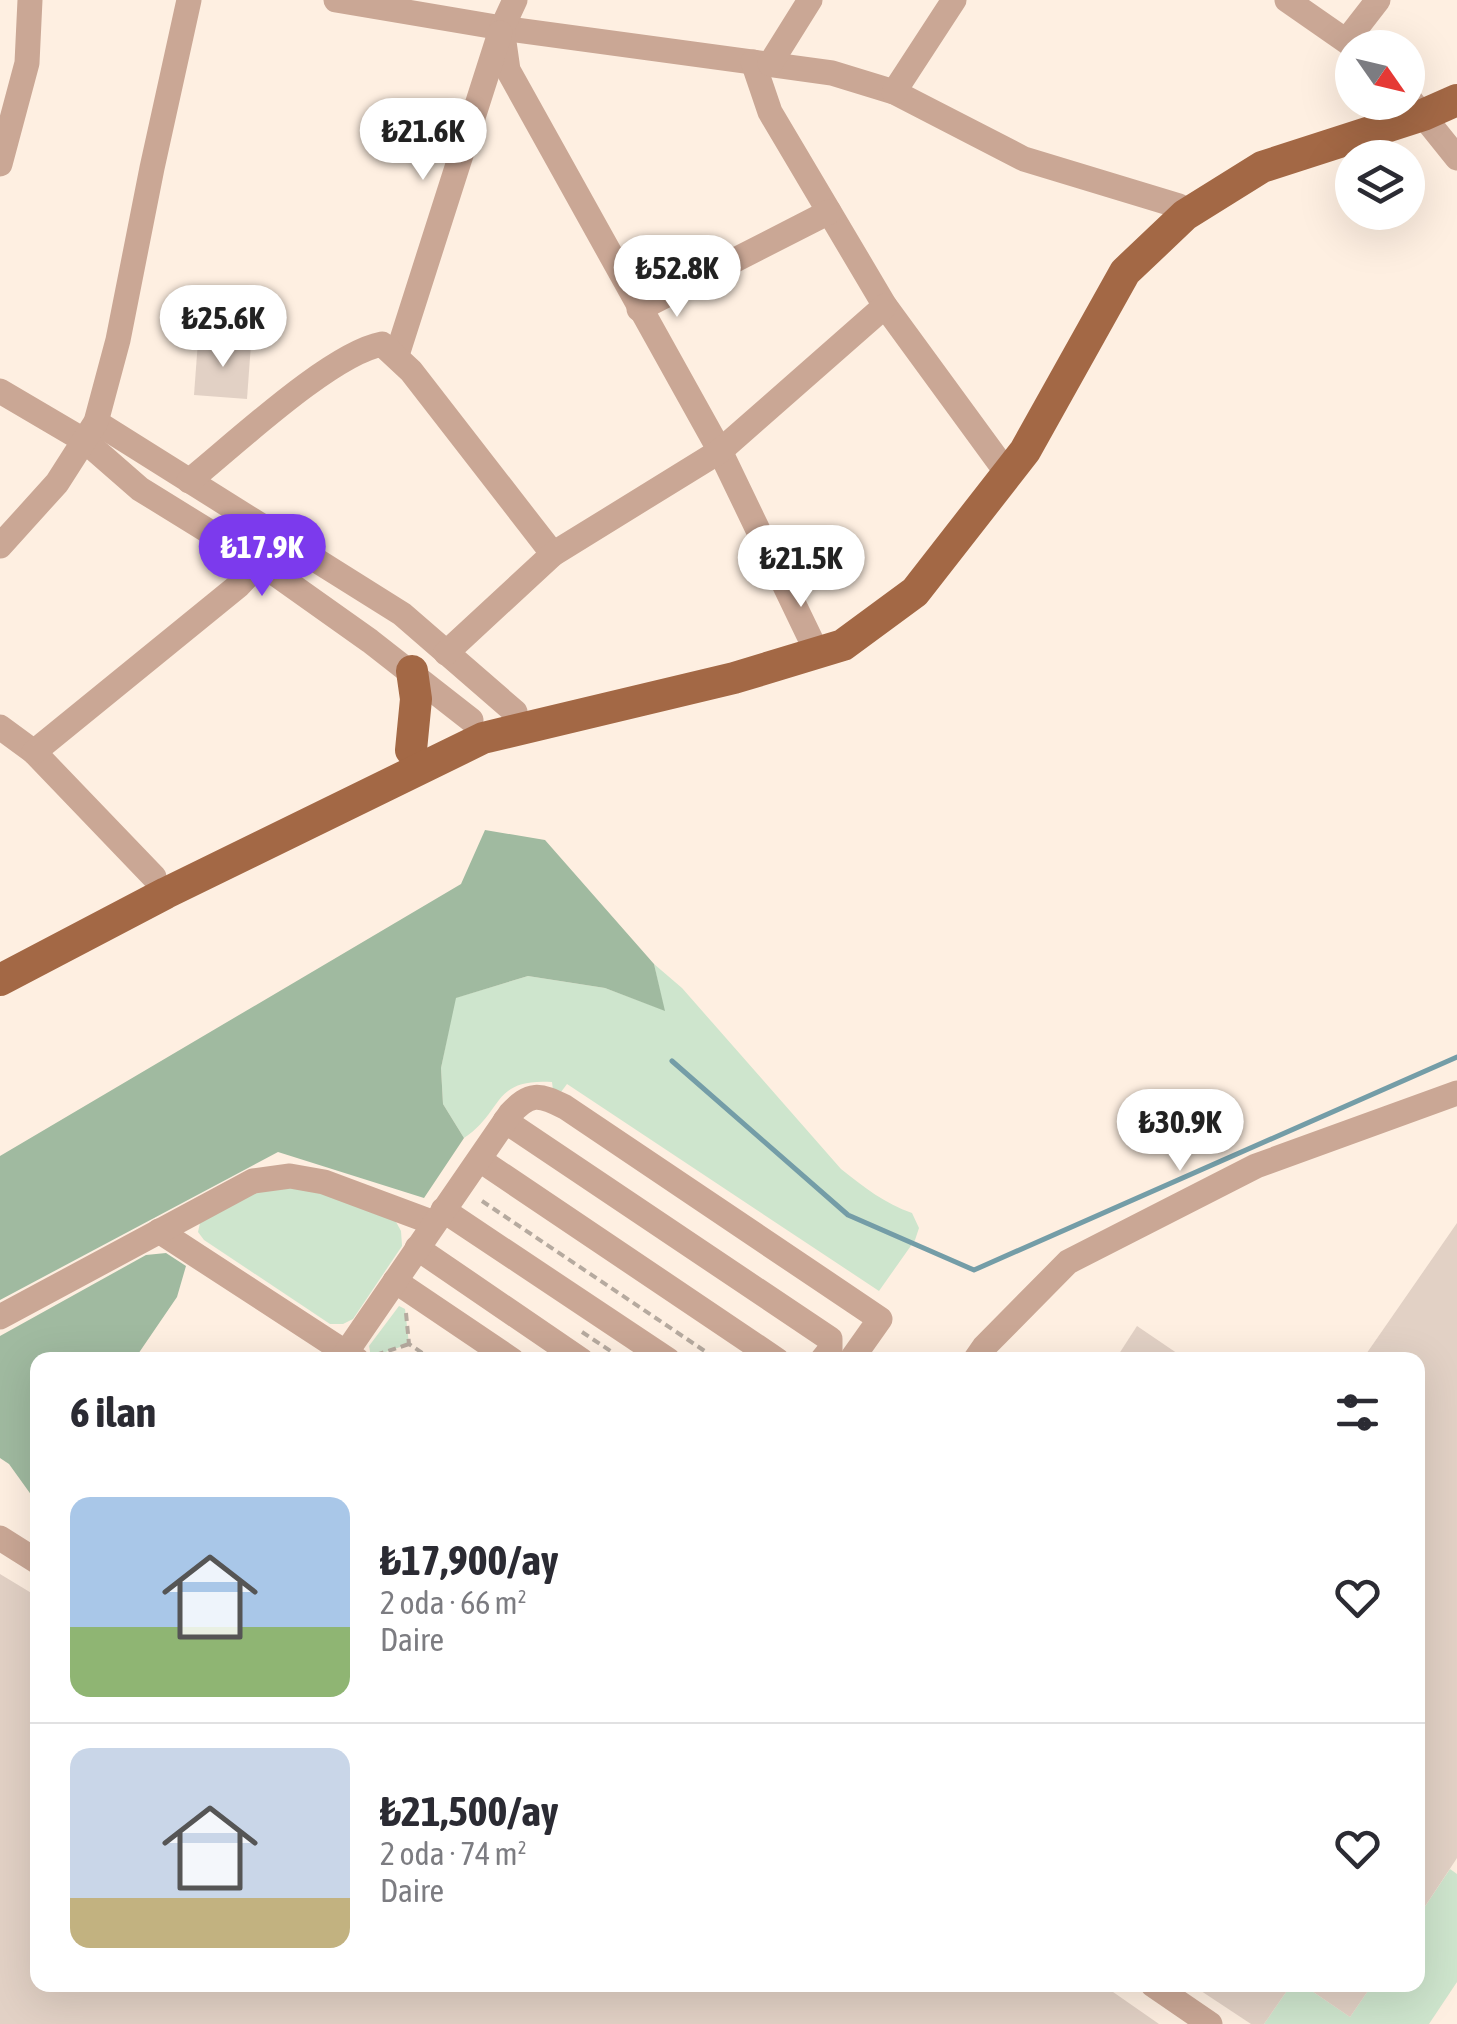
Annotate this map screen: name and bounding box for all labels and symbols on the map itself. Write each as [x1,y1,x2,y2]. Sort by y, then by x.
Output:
north arrow [1335,30,1425,120]
pin: ₺21.6K [342,98,504,183]
pin: ₺52.8K [596,235,758,320]
pin: ₺25.6K [142,285,304,370]
pin: ₺17.9K [181,514,343,599]
pin: ₺21.5K [720,525,882,610]
pin: ₺30.9K [1099,1089,1261,1174]

